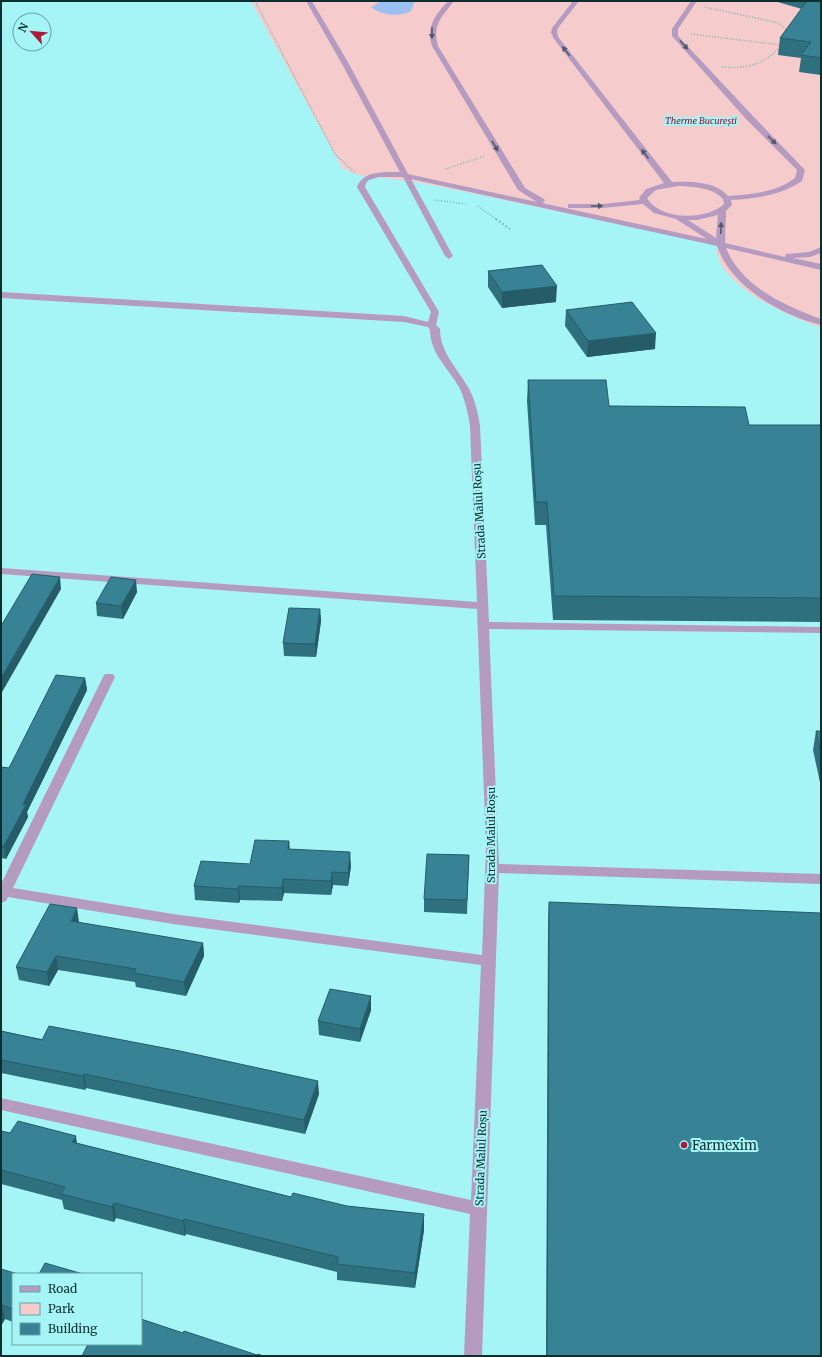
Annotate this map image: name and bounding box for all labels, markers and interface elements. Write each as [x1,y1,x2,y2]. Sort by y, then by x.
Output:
north arrow [12,12,52,52]
text: N [15,20,31,35]
one-way arrow [429,27,436,39]
one-way arrow [679,40,688,50]
one-way arrow [561,45,570,56]
park label: Therme București [665,115,737,127]
one-way arrow [767,135,777,145]
one-way arrow [491,140,498,152]
one-way arrow [641,148,650,159]
one-way arrow [591,203,603,210]
one-way arrow [718,222,725,234]
street label: Strada Malul Roșu [469,463,489,559]
street label: Strada Malul Roșu [484,787,498,883]
street label: Strada Malul Roșu [472,1110,490,1206]
place label: Farmexim [692,1137,757,1154]
marker: Farmexim [679,1140,689,1150]
legend [12,1273,142,1345]
text: Road [48,1281,77,1296]
text: Park [48,1301,75,1316]
text: Building [48,1321,98,1336]

